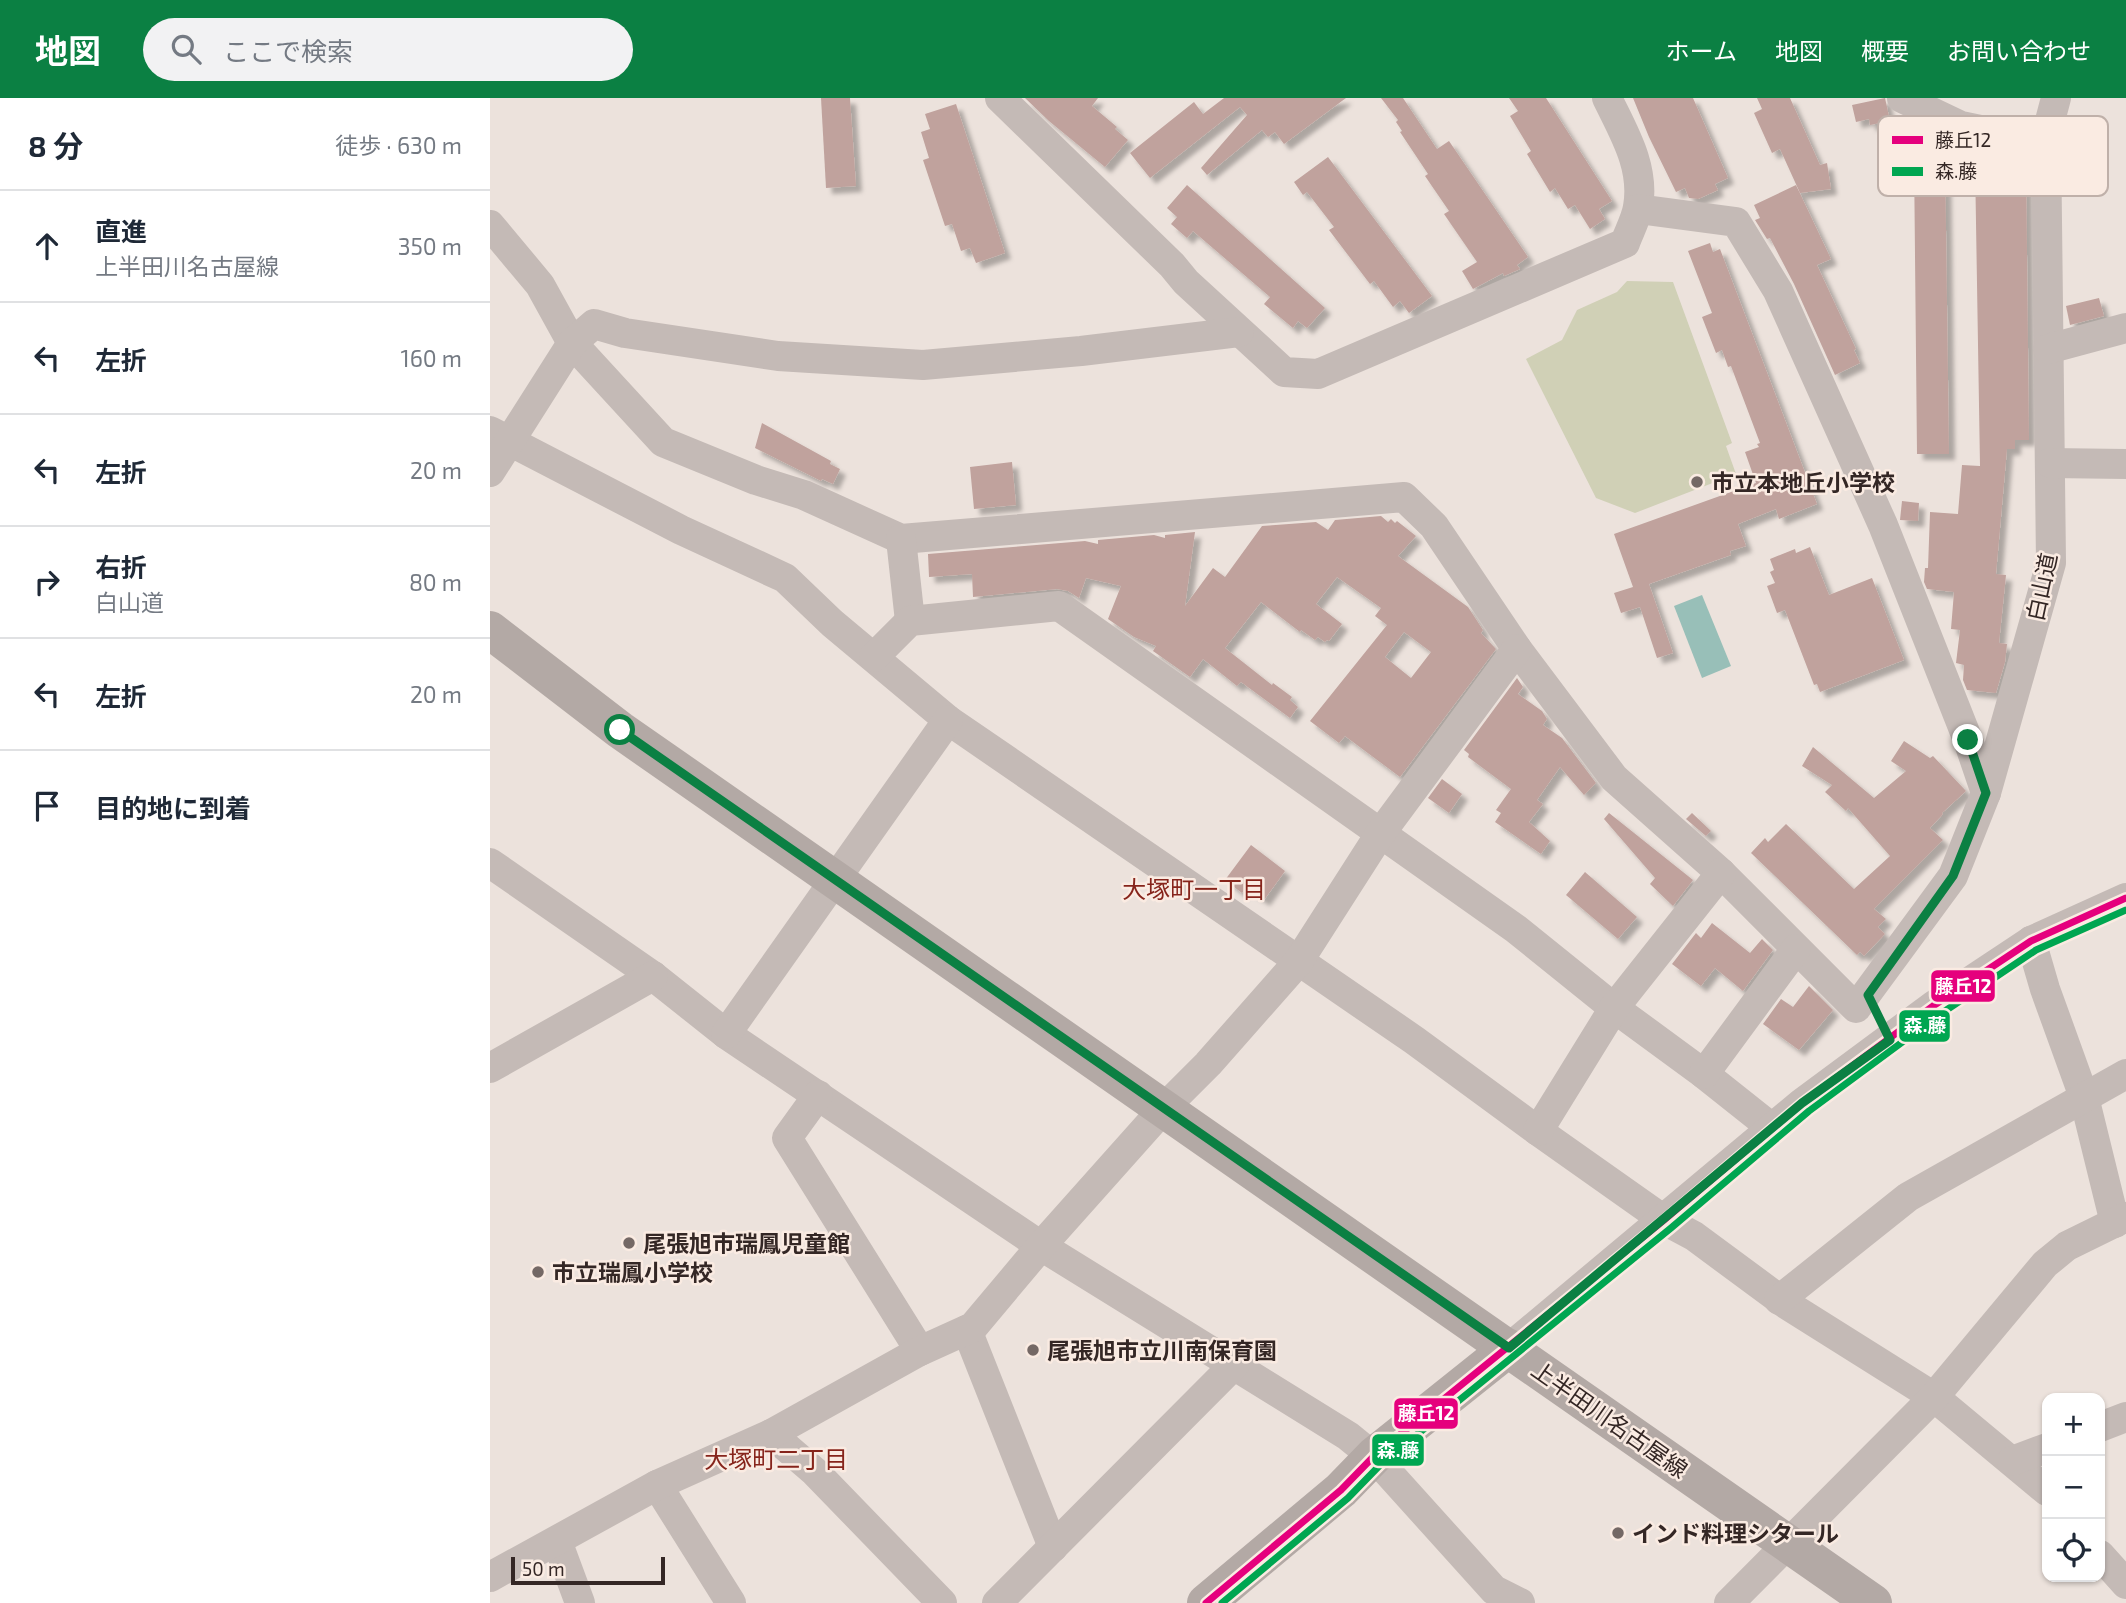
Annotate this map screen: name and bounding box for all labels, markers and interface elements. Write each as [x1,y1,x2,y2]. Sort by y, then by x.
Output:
search box [143,18,633,81]
text: 地図 [35,30,101,70]
icon: search [167,30,205,68]
text: ここで検索 [223,35,353,66]
text: ホーム [1666,36,1737,65]
text: 地図 [1775,36,1823,65]
text: 概要 [1861,36,1909,65]
text: お問い合わせ [1947,36,2091,65]
legend [1878,116,2108,196]
text: 8 分 [28,127,83,163]
text: 藤丘12 [1935,128,1991,151]
text: 徒歩 · 630 m [335,131,462,159]
text: 森.藤 [1935,159,1977,182]
text: 直進 [95,215,147,246]
icon: ahead [28,227,66,265]
text: 350 m [398,232,462,260]
text: 上半田川名古屋線 [95,252,279,280]
icon: left [28,339,66,377]
text: 左折 [95,344,147,375]
text: 160 m [401,344,462,372]
icon: left [28,451,66,489]
text: 左折 [95,456,147,487]
text: 20 m [410,456,462,484]
place label: 市立本地丘小学校 [1711,468,1895,496]
marker: 市立本地丘小学校 [1689,474,1705,490]
street label: 白山道 [2020,550,2062,624]
text: 右折 [95,551,147,582]
icon: right [28,563,66,601]
text: 80 m [409,568,462,596]
text: 白山道 [95,588,164,616]
icon: left [28,675,66,713]
text: 左折 [95,680,147,711]
text: 20 m [410,680,462,708]
route start [604,714,635,745]
route end [1952,724,1983,755]
icon: arrive [28,787,66,825]
text: 目的地に到着 [95,792,251,823]
district label: 大塚町一丁目 [1122,874,1266,903]
line badge: 藤丘12 [1930,969,1996,1003]
text: 藤丘12 [1934,974,1992,997]
line badge: 森.藤 [1898,1009,1951,1043]
text: 森.藤 [1904,1013,1946,1036]
place label: 尾張旭市瑞鳳児童館 [643,1229,850,1257]
marker: 尾張旭市瑞鳳児童館 [621,1235,637,1251]
place label: 市立瑞鳳小学校 [552,1258,713,1286]
marker: 市立瑞鳳小学校 [530,1264,546,1280]
place label: 尾張旭市立川南保育園 [1047,1336,1277,1364]
marker: 尾張旭市立川南保育園 [1025,1342,1041,1358]
street label: 上半田川名古屋線 [1527,1355,1693,1483]
map controls [2042,1393,2105,1582]
button: + [2042,1393,2105,1456]
line badge: 藤丘12 [1393,1397,1459,1430]
text: 藤丘12 [1397,1401,1455,1424]
line badge: 森.藤 [1371,1433,1425,1467]
text: 森.藤 [1377,1438,1419,1461]
district label: 大塚町二丁目 [704,1444,848,1473]
button: − [2042,1456,2105,1519]
place label: インド料理シタール [1632,1519,1839,1547]
button: locate [2042,1519,2105,1582]
marker: インド料理シタール [1610,1525,1626,1541]
scale bar [511,1554,665,1586]
text: 50 m [522,1557,565,1580]

